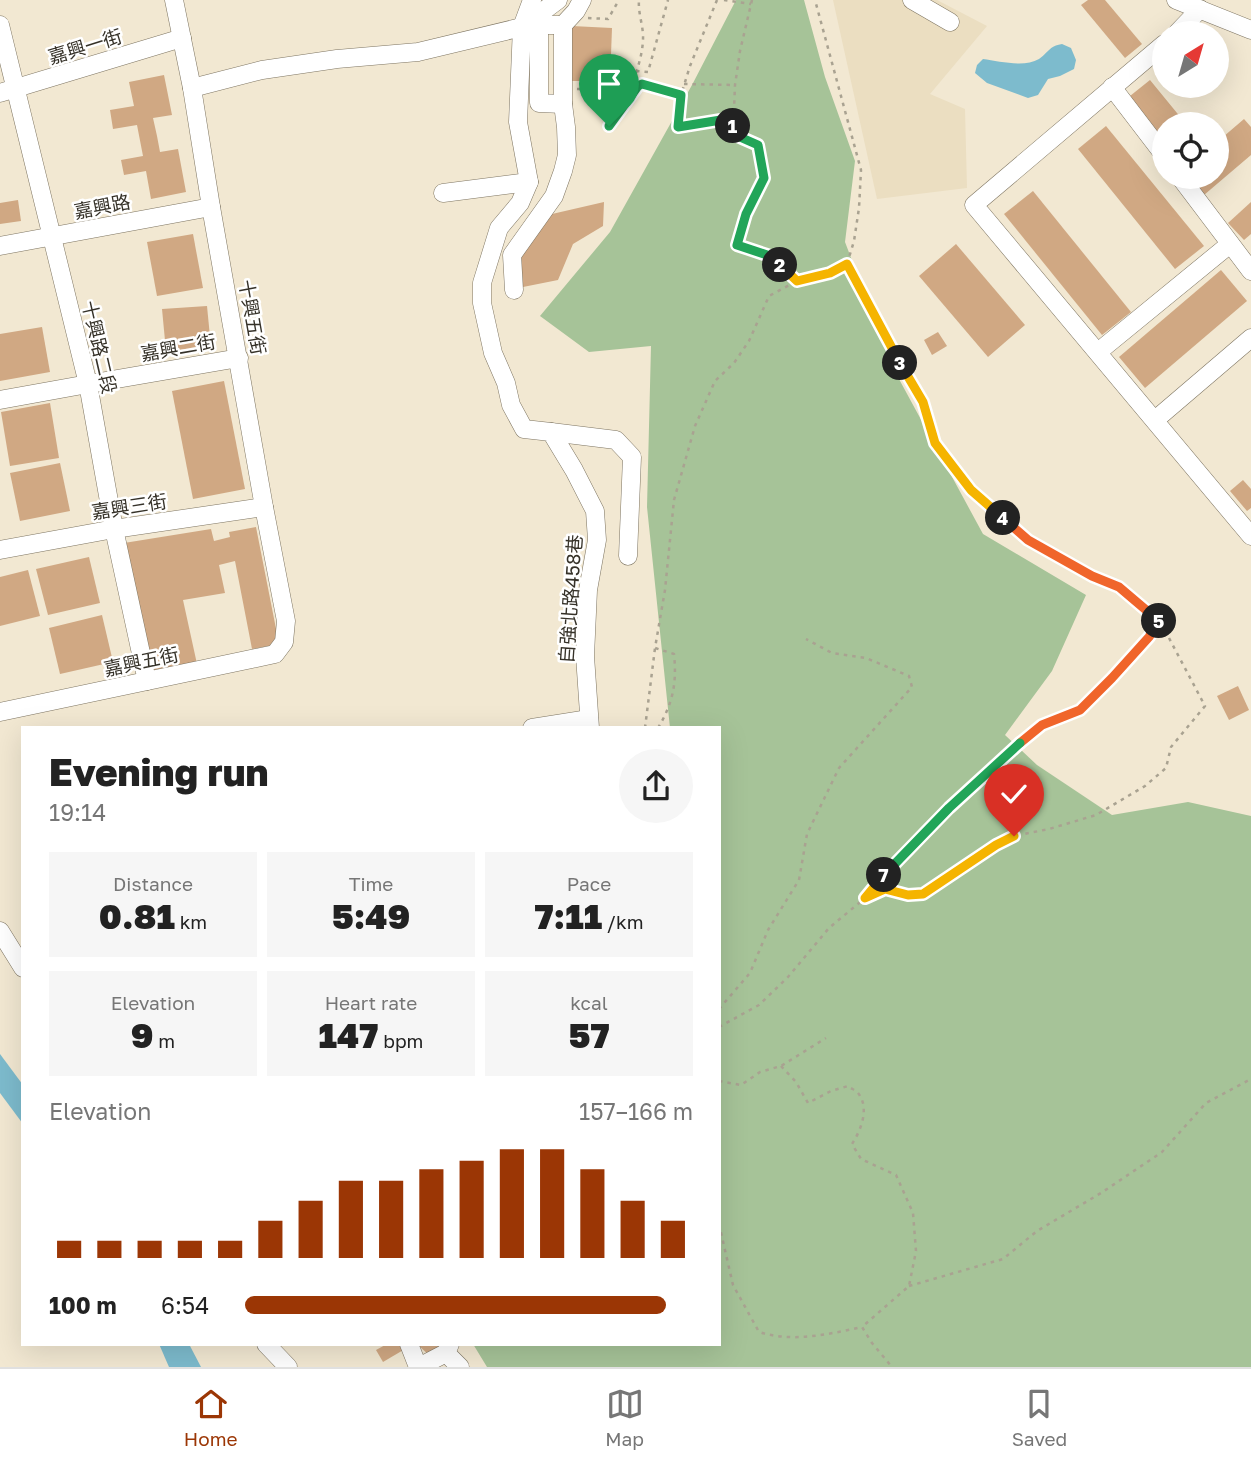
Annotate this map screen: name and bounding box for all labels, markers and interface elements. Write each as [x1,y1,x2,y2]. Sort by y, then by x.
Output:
north arrow [1152,21,1228,98]
map controls [1152,21,1229,189]
street label: 嘉興一街 [45,24,125,68]
pin [579,54,639,126]
icon: arrive [590,65,628,103]
pin: 1 [716,108,750,144]
button: locate [1152,112,1229,189]
text: 1 [728,114,737,137]
street label: 嘉興路 [72,189,132,223]
pin: 2 [762,247,798,282]
text: 2 [774,253,785,276]
street label: 十興五街 [235,278,271,356]
street label: 十興路二段 [78,298,122,396]
street label: 嘉興二街 [139,329,217,365]
pin: 3 [883,346,918,380]
text: 3 [894,351,905,374]
street label: 嘉興三街 [90,489,168,523]
pin: 4 [986,500,1020,536]
text: 4 [997,506,1008,529]
street label: 自強北路458巷 [554,534,586,664]
pin: 5 [1142,604,1176,638]
text: 5 [1153,609,1164,632]
street label: 嘉興五街 [101,642,181,680]
text: Evening run [49,749,268,794]
button: share [619,749,693,823]
pin [984,764,1044,836]
icon: check [995,775,1033,813]
text: 19:14 [49,798,106,826]
pin: 7 [866,858,902,892]
text: 7 [878,863,889,886]
text: Distance [113,872,193,895]
text: Time [349,872,393,895]
text: Pace [567,872,611,895]
text: 0.81 [99,895,175,937]
text: 5:49 [332,895,410,937]
text: 7:11 [534,895,602,937]
text: km [175,910,207,933]
text: /km [602,910,644,933]
text: Elevation [111,991,195,1014]
text: Heart rate [325,991,417,1014]
text: kcal [570,991,608,1014]
text: 9 [131,1014,154,1056]
text: 147 [319,1014,378,1056]
text: 57 [568,1014,610,1056]
text: m [154,1029,175,1052]
text: bpm [378,1029,423,1052]
text: Elevation [49,1097,151,1125]
text: 157–166 m [579,1097,693,1125]
text: 100 m [49,1291,117,1319]
text: 6:54 [161,1291,209,1319]
tab: Home [184,1385,238,1450]
tab: Map [605,1385,644,1450]
tab: Saved [1012,1385,1067,1450]

